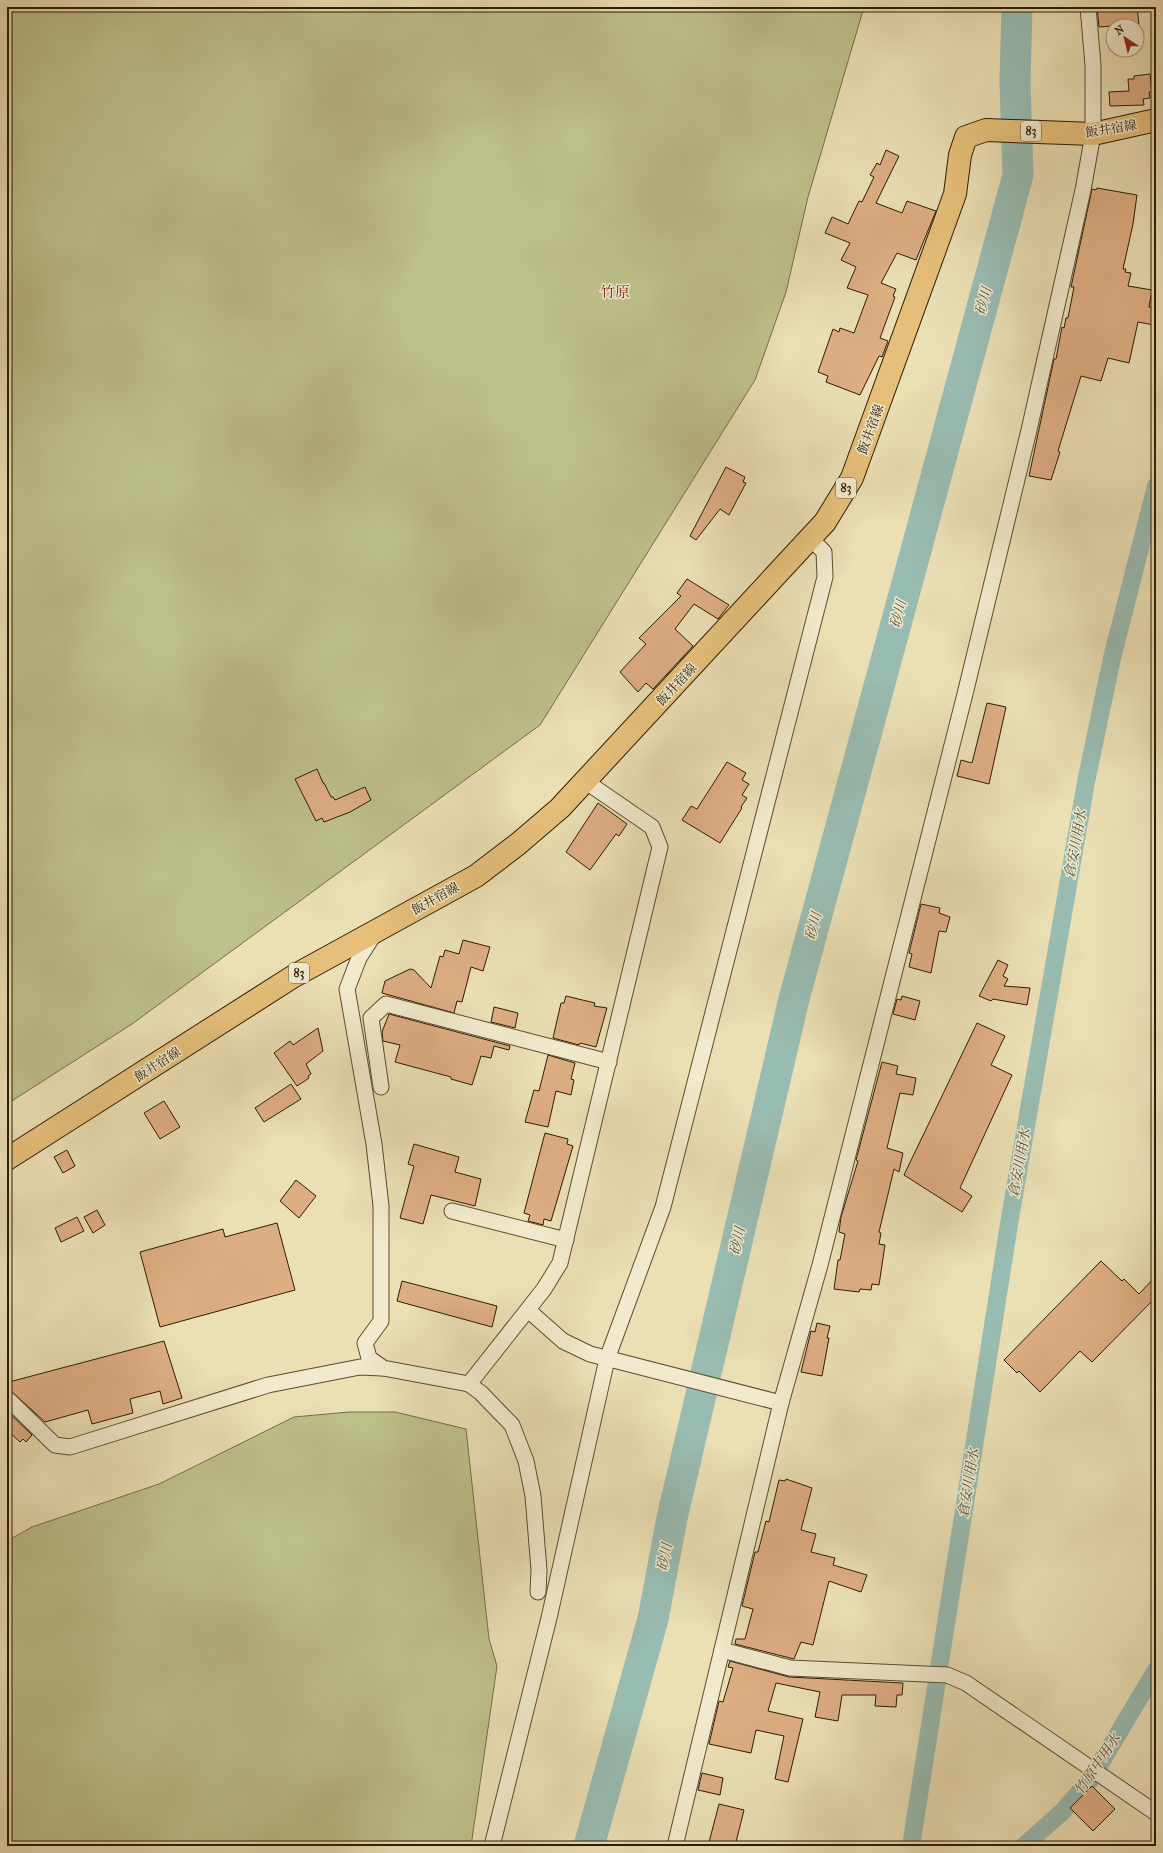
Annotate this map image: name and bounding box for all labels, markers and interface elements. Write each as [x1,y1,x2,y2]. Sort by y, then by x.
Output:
north arrow [1105,18,1145,58]
text: N [1112,22,1127,38]
street label: 飯井宿線 [1084,117,1138,140]
road number: 83 [1021,121,1041,141]
district label: 竹原 [600,283,630,301]
water label: 砂川 [972,283,996,317]
street label: 飯井宿線 [855,402,886,456]
road number: 83 [836,478,856,498]
water label: 砂川 [887,596,911,630]
street label: 飯井宿線 [653,660,700,708]
water label: 倉安川用水 [1061,806,1090,880]
street label: 飯井宿線 [409,879,462,918]
water label: 砂川 [802,908,826,942]
road number: 83 [289,963,309,983]
street label: 飯井宿線 [131,1044,183,1085]
water label: 倉安川用水 [1005,1125,1034,1199]
water label: 砂川 [726,1224,749,1257]
water label: 倉安川用水 [955,1445,983,1519]
water label: 砂川 [653,1540,676,1572]
water label: 竹原中用水 [1071,1729,1125,1798]

